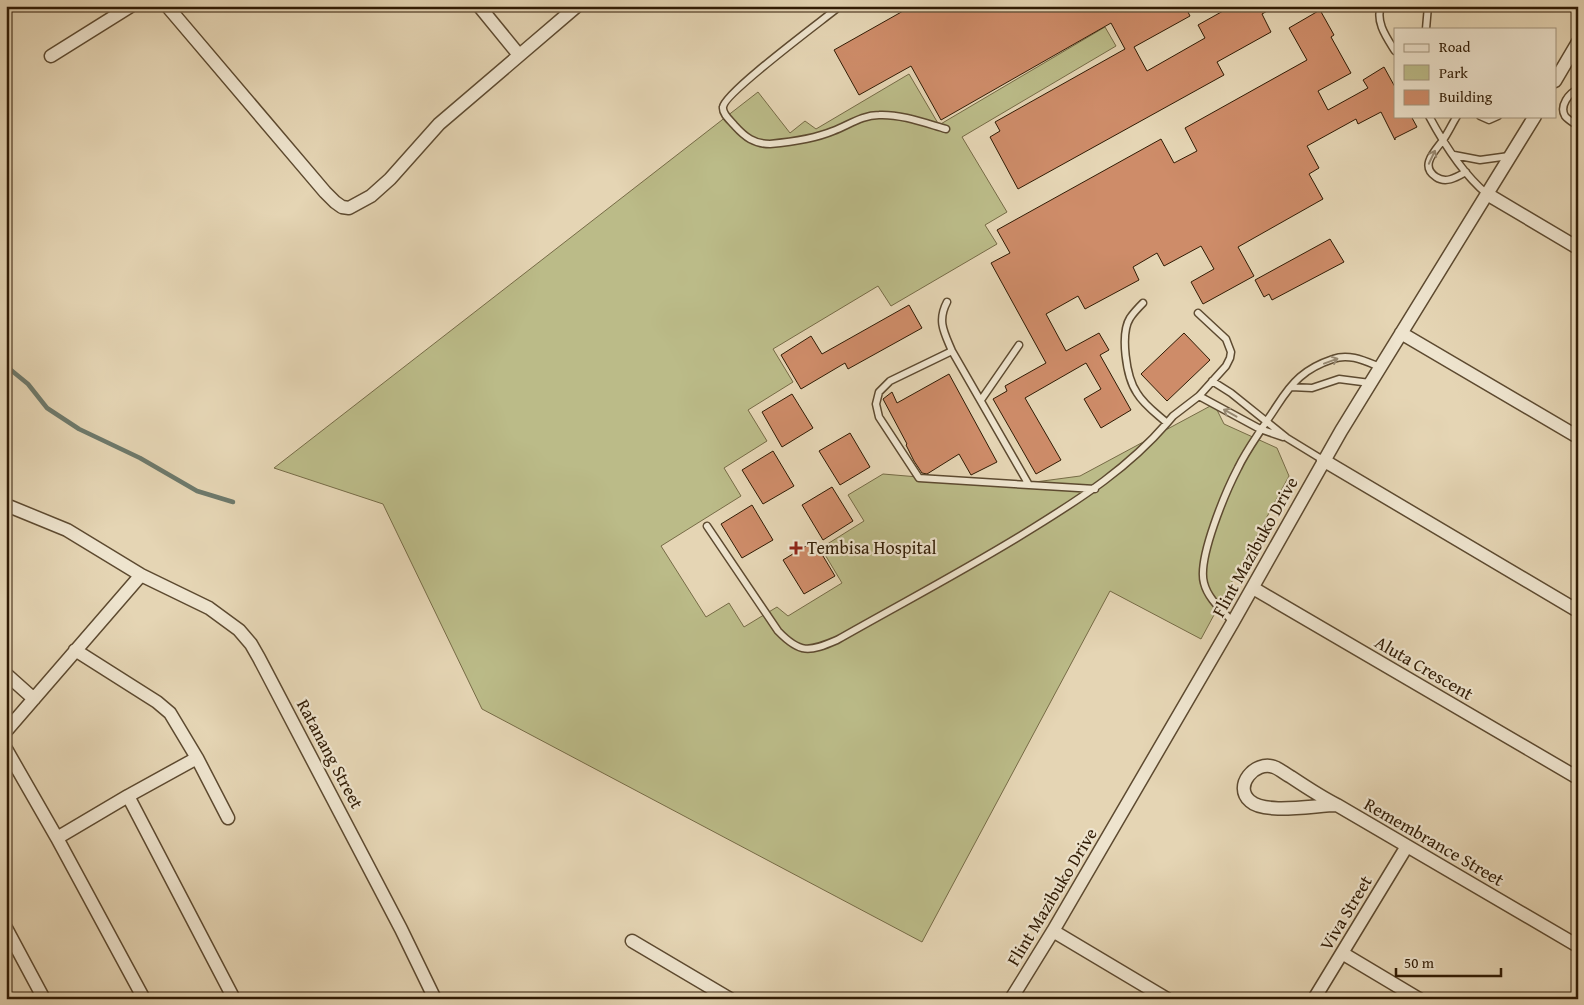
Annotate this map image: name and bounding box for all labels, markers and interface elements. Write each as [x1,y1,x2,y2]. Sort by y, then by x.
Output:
legend [1394,28,1556,118]
text: Road [1439,36,1470,57]
text: Park [1439,62,1468,83]
text: Building [1439,86,1493,107]
one-way arrow [1428,150,1437,165]
one-way arrow [1323,355,1338,364]
one-way arrow [1222,408,1237,418]
street label: Flint Mazibuko Drive [1205,472,1304,622]
place label: Tembisa Hospital [807,534,936,561]
marker: Tembisa Hospital [789,541,803,555]
street label: Aluta Crescent [1370,628,1479,707]
street label: Ratanang Street [290,694,371,814]
street label: Remembrance Street [1359,790,1510,893]
street label: Flint Mazibuko Drive [1000,823,1104,971]
street label: Viva Street [1313,869,1379,955]
scale bar [1396,945,1502,977]
text: 50 m [1404,952,1435,973]

